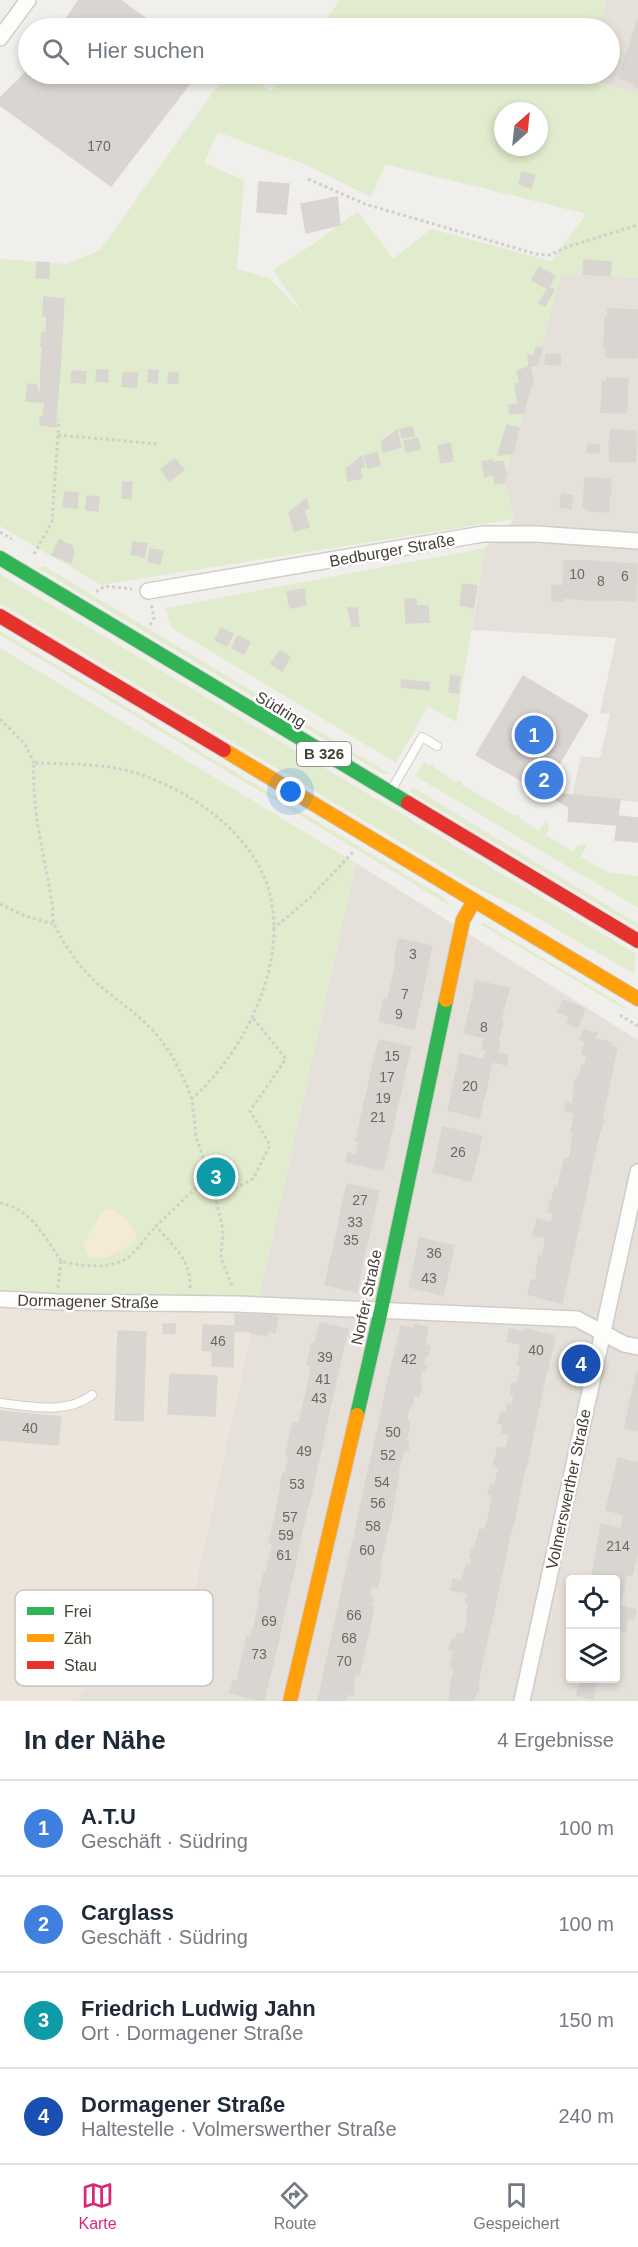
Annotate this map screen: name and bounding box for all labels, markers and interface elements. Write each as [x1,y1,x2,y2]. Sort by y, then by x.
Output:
search box [18,18,620,84]
icon: search [39,35,72,68]
text: Hier suchen [87,38,204,63]
north arrow [494,102,548,156]
house number: 170 [87,138,111,154]
street label: Bedburger Straße [328,531,456,570]
house number: 10 [569,566,585,582]
house number: 6 [621,568,629,584]
house number: 8 [597,573,605,589]
street label: Südring [253,688,309,731]
pin: 1 [514,712,554,758]
road number: B 326 [297,742,351,766]
pin: 2 [524,758,564,802]
your location [276,777,305,806]
house number: 3 [409,946,417,962]
house number: 7 [401,986,409,1002]
house number: 9 [395,1006,403,1022]
house number: 8 [480,1019,488,1035]
house number: 15 [384,1048,400,1064]
house number: 17 [379,1069,395,1085]
house number: 20 [462,1078,478,1094]
house number: 19 [375,1090,391,1106]
house number: 21 [370,1109,386,1125]
house number: 26 [450,1144,466,1160]
pin: 3 [196,1154,236,1200]
house number: 27 [352,1192,368,1208]
house number: 33 [347,1214,363,1230]
house number: 35 [343,1232,359,1248]
house number: 36 [426,1245,442,1261]
street label: Norfer Straße [348,1248,385,1346]
house number: 43 [421,1270,437,1286]
street label: Dormagener Straße [17,1292,159,1311]
house number: 46 [210,1333,226,1349]
house number: 40 [528,1342,544,1358]
pin: 4 [562,1342,600,1386]
house number: 39 [317,1349,333,1365]
house number: 42 [401,1351,417,1367]
house number: 41 [315,1371,331,1387]
house number: 43 [311,1390,327,1406]
street label: Volmerswerther Straße [543,1407,594,1571]
house number: 40 [22,1420,38,1436]
house number: 50 [385,1424,401,1440]
house number: 49 [296,1443,312,1459]
house number: 52 [380,1447,396,1463]
house number: 54 [374,1474,390,1490]
house number: 53 [289,1476,305,1492]
house number: 56 [370,1495,386,1511]
house number: 57 [282,1509,298,1525]
house number: 58 [365,1518,381,1534]
house number: 59 [278,1527,294,1543]
house number: 214 [606,1538,630,1554]
house number: 60 [359,1542,375,1558]
house number: 61 [276,1547,292,1563]
map controls [566,1575,620,1683]
button: locate [566,1575,620,1629]
legend [15,1590,213,1686]
text: Frei [64,1603,92,1620]
house number: 66 [346,1607,362,1623]
house number: 69 [261,1613,277,1629]
button: layers [566,1629,620,1683]
text: Zäh [64,1630,92,1647]
house number: 68 [341,1630,357,1646]
house number: 73 [251,1646,267,1662]
house number: 70 [336,1653,352,1669]
text: Stau [64,1657,97,1674]
text: In der Nähe [24,1725,166,1755]
text: 4 Ergebnisse [497,1729,614,1751]
text: A.T.U [81,1804,136,1829]
text: 1 [38,1817,49,1839]
text: 100 m [558,1817,614,1839]
text: Geschäft · Südring [81,1830,248,1852]
text: Carglass [81,1900,174,1925]
text: 2 [38,1913,49,1935]
text: 100 m [558,1913,614,1935]
text: Geschäft · Südring [81,1926,248,1948]
text: Friedrich Ludwig Jahn [81,1996,316,2021]
text: 3 [38,2009,49,2031]
text: 150 m [558,2009,614,2031]
text: Ort · Dormagener Straße [81,2022,303,2044]
text: Dormagener Straße [81,2092,285,2117]
text: 4 [38,2105,49,2127]
text: 240 m [558,2105,614,2127]
text: Haltestelle · Volmerswerther Straße [81,2118,397,2140]
tab: Karte [78,2179,117,2233]
tab: Route [274,2179,316,2233]
tab: Gespeichert [473,2179,560,2233]

